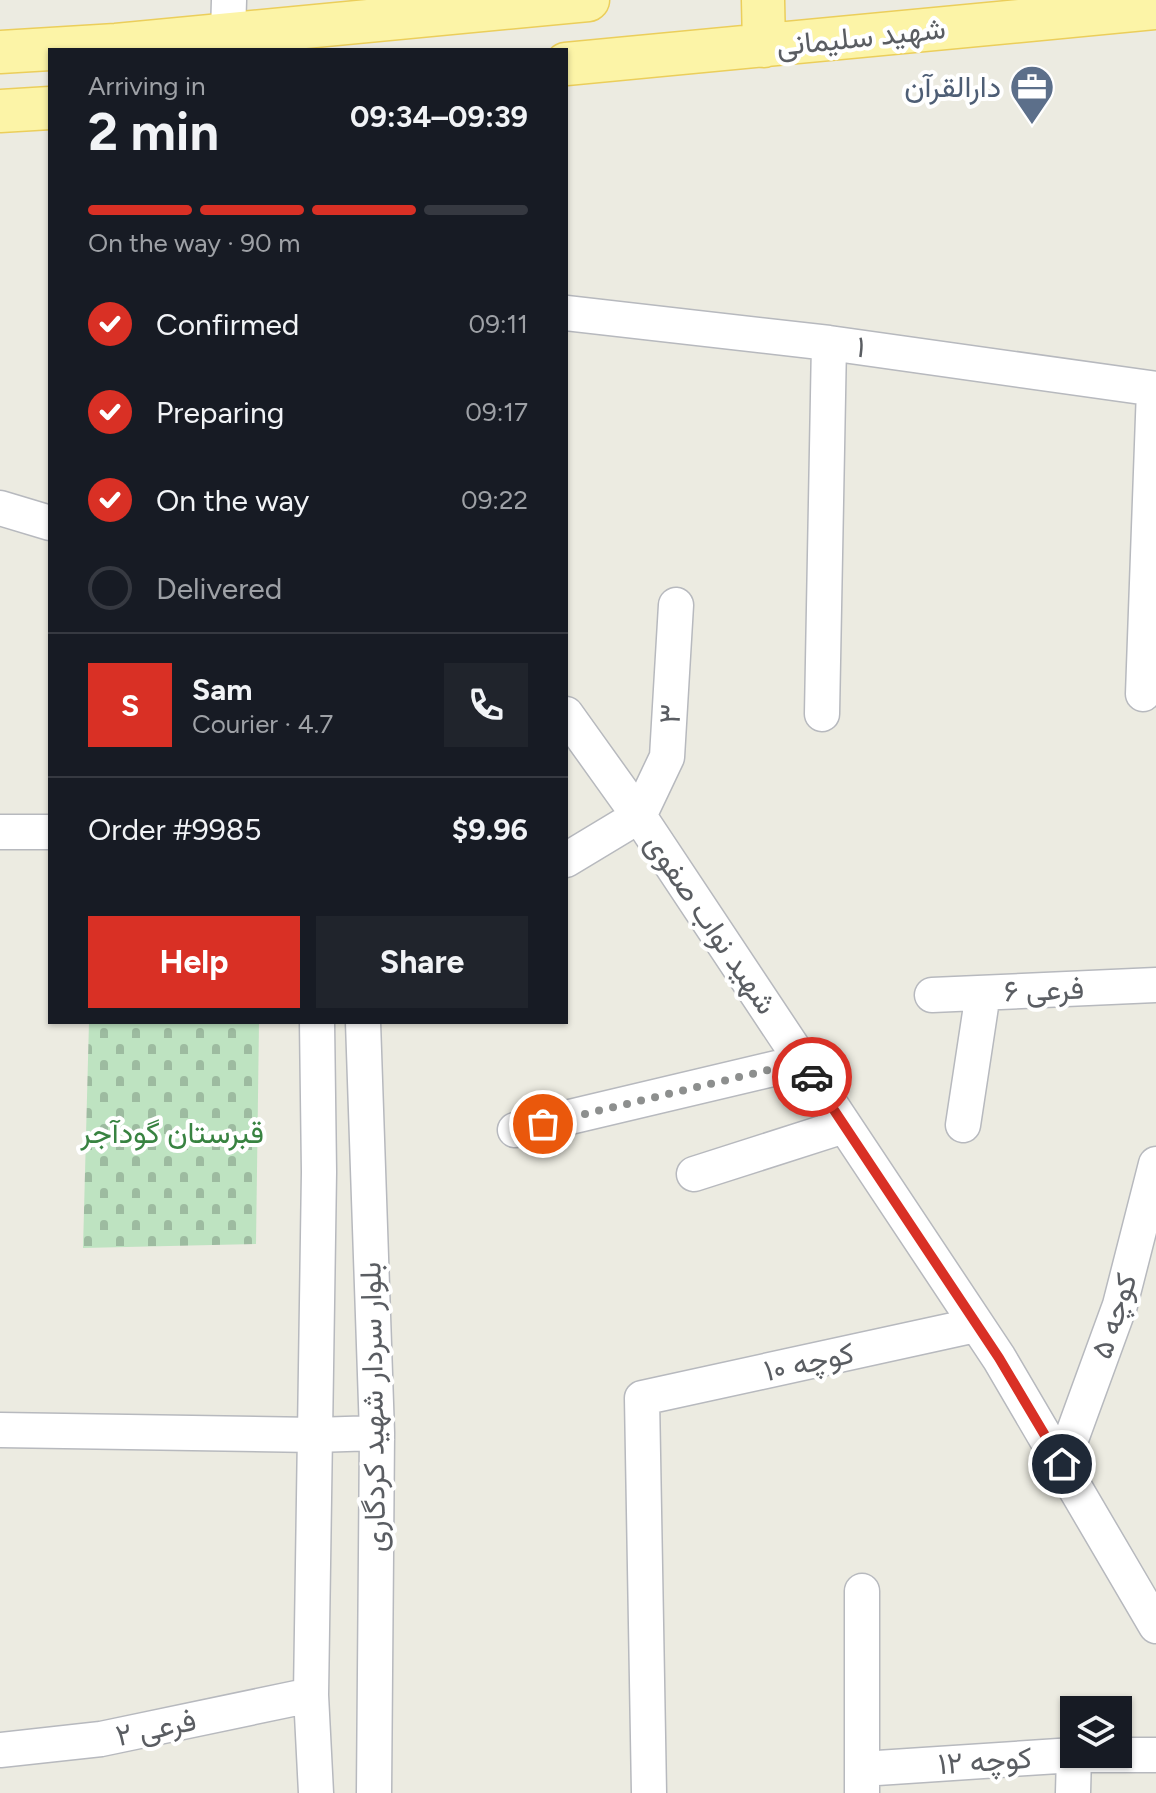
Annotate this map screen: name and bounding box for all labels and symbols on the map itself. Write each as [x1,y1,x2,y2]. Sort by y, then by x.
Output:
street label: شهید سلیمانی [774,9,947,64]
office icon: دارالقرآن [1008,63,1056,126]
place label: دارالقرآن [904,68,1001,105]
street label: ۱ [854,328,868,365]
street label: ۳ [651,703,688,725]
street label: شهید نواب صفوی [637,826,785,1021]
street label: فرعی ۶ [1003,970,1085,1009]
courier [772,1037,852,1117]
pin [509,1090,577,1158]
park label: قبرستان گودآجر [79,1114,264,1151]
street label: بلوار سردار شهید کردگاری [351,1262,394,1552]
street label: کوچه ۵ [1082,1269,1147,1364]
street label: کوچه ۱۰ [761,1334,858,1391]
pin [1028,1430,1096,1498]
street label: فرعی ۲ [112,1701,199,1754]
street label: کوچه ۱۲ [937,1739,1033,1784]

